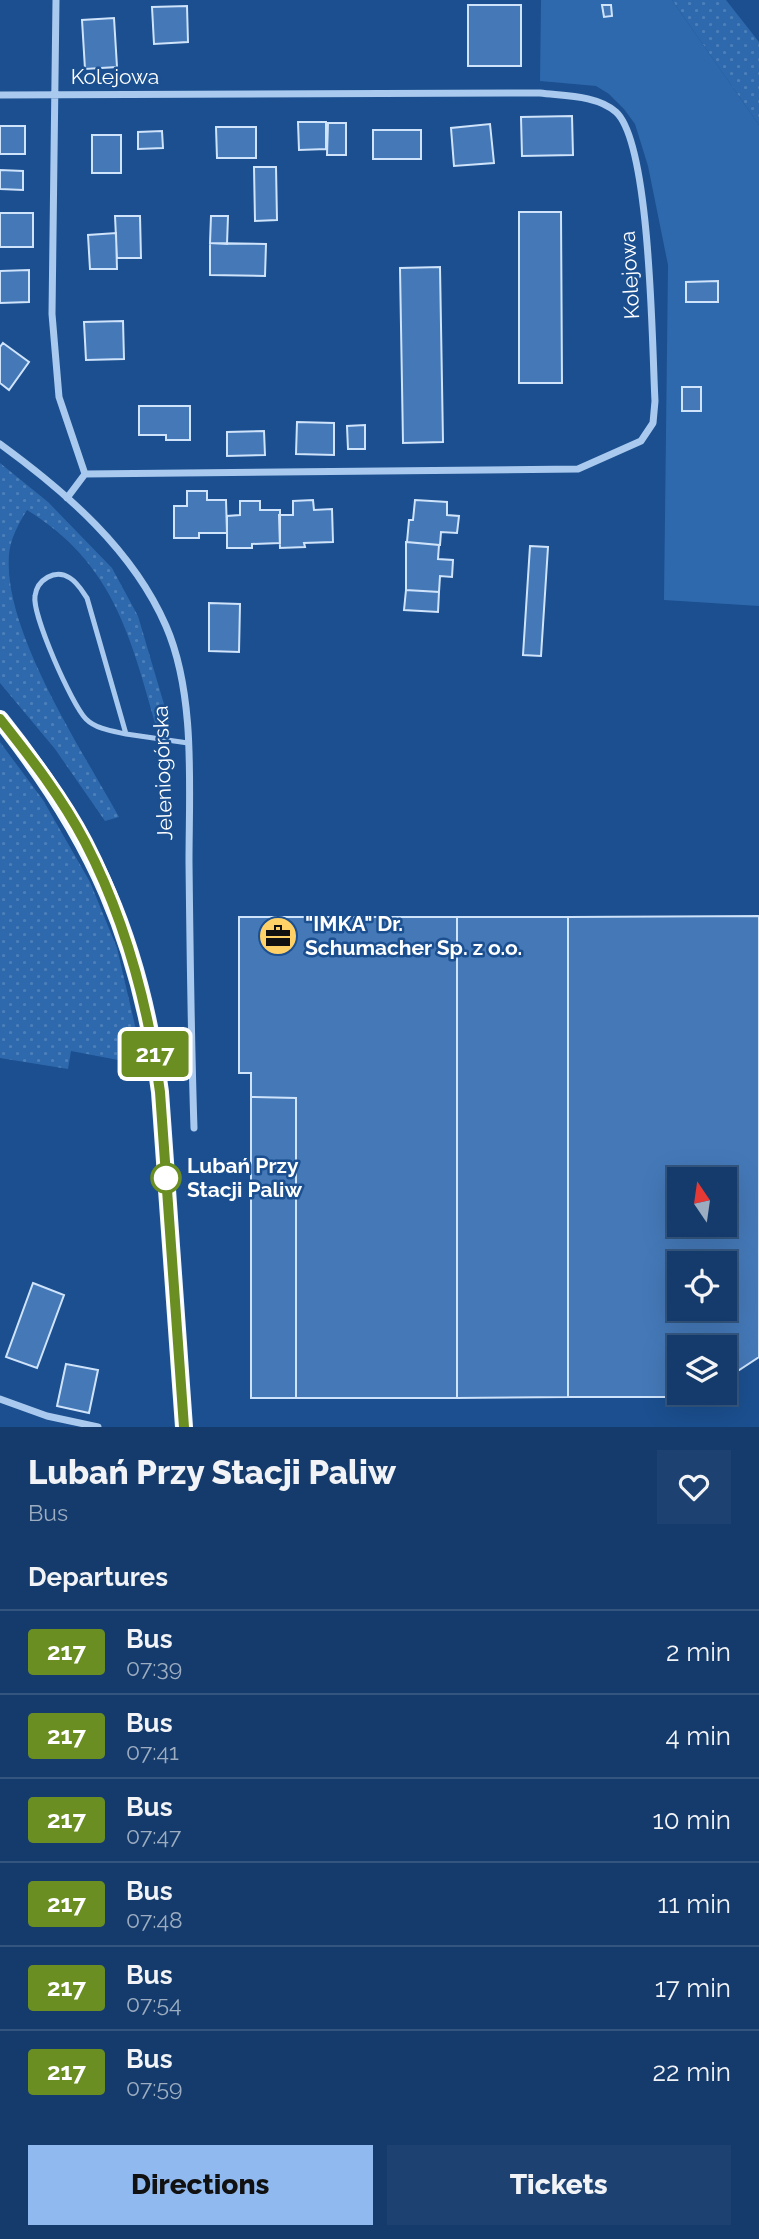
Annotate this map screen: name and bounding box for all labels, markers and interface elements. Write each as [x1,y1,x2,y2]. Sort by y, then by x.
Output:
street label: Kolejowa [71,64,159,89]
street label: Kolejowa [615,230,644,320]
street label: Jeleniogórska [148,705,177,841]
place label: "IMKA" Dr. Schumacher Sp. z o.o. [305,911,522,960]
office icon: "IMKA" Dr. Schumacher Sp. z o.o. [257,915,299,957]
line badge: 217 [115,1031,195,1077]
text: 217 [136,1039,174,1068]
place label: Lubań Przy Stacji Paliw [187,1153,302,1202]
marker: Lubań Przy Stacji Paliw [151,1163,181,1193]
north arrow [667,1167,737,1237]
map controls [667,1167,737,1405]
button: locate [667,1251,737,1321]
button: layers [667,1335,737,1405]
button: heart [657,1450,731,1524]
text: Lubań Przy Stacji Paliw [28,1453,396,1492]
text: Bus [28,1499,68,1526]
text: Departures [28,1562,168,1592]
text: Bus [126,1624,173,1654]
text: 217 [47,1637,86,1666]
text: 2 min [666,1637,731,1667]
text: 07:39 [126,1654,182,1681]
text: Bus [126,1708,173,1738]
text: 217 [47,1721,86,1750]
text: 4 min [665,1721,731,1751]
text: 07:41 [126,1738,179,1765]
text: Bus [126,1792,173,1822]
text: 217 [47,1805,86,1834]
text: 10 min [653,1805,731,1835]
text: 07:47 [126,1822,181,1849]
text: Bus [126,1876,173,1906]
text: 217 [47,1889,86,1918]
text: 11 min [657,1889,731,1919]
text: 07:48 [126,1906,183,1933]
text: Bus [126,1960,173,1990]
text: 217 [47,1973,86,2002]
text: 17 min [655,1973,731,2003]
text: 07:54 [126,1990,182,2017]
text: Bus [126,2044,173,2074]
text: 217 [47,2057,86,2086]
text: 22 min [653,2057,731,2087]
text: 07:59 [126,2074,183,2101]
button: Directions [28,2145,373,2225]
button: Tickets [387,2145,731,2225]

